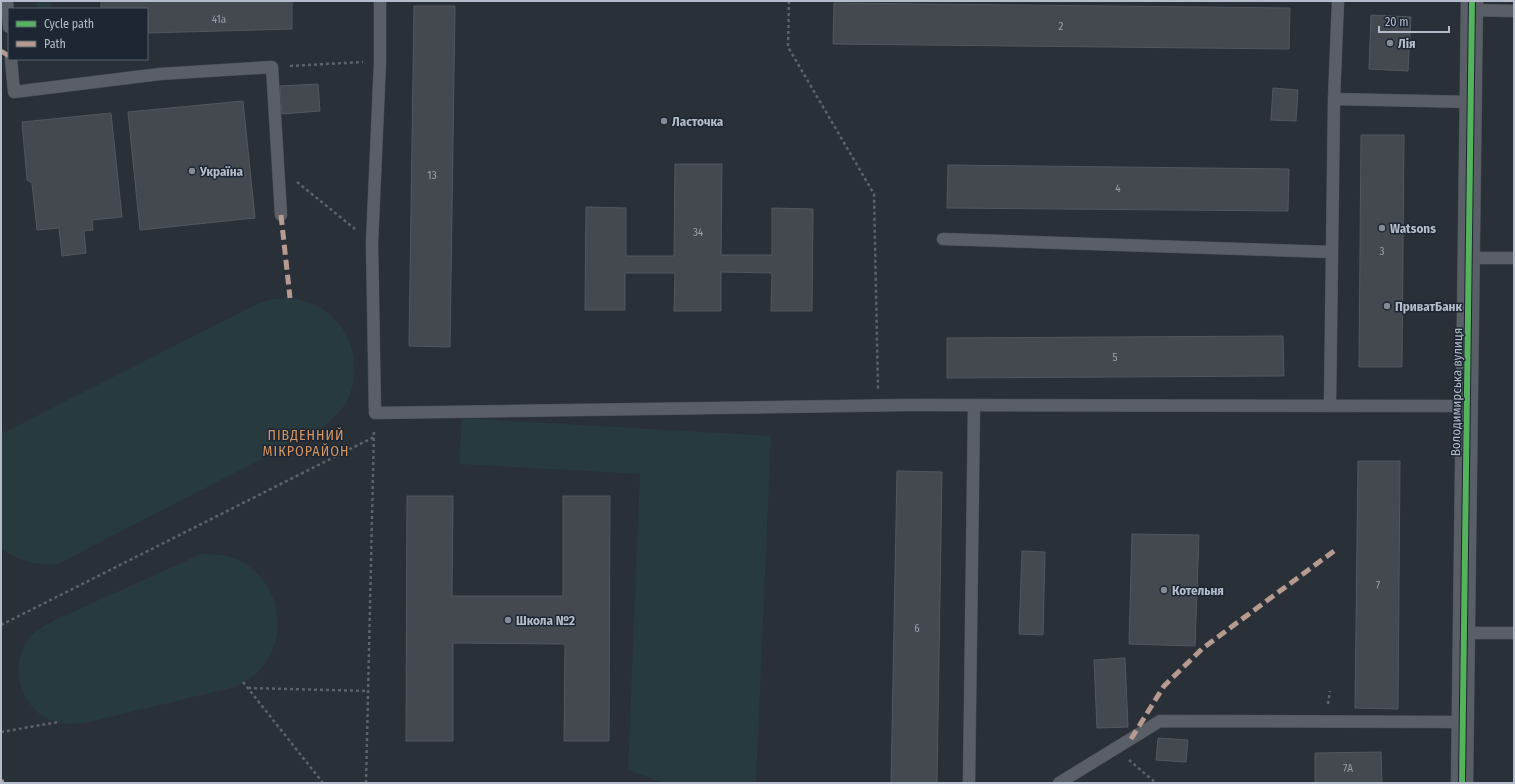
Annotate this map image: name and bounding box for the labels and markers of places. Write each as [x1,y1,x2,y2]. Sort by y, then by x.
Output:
place label: Лія [1398,36,1416,51]
marker: Лія [1385,38,1395,48]
place label: Ласточка [672,114,724,129]
marker: Ласточка [659,116,669,126]
place label: Україна [199,164,244,179]
marker: Україна [187,166,197,176]
place label: Watsons [1390,221,1436,236]
marker: Watsons [1377,223,1387,233]
place label: ПриватБанк [1395,299,1462,314]
marker: ПриватБанк [1382,301,1392,311]
place label: Котельня [1172,583,1224,598]
marker: Котельня [1159,585,1169,595]
place label: Школа №2 [516,613,575,628]
marker: Школа №2 [503,615,513,625]

